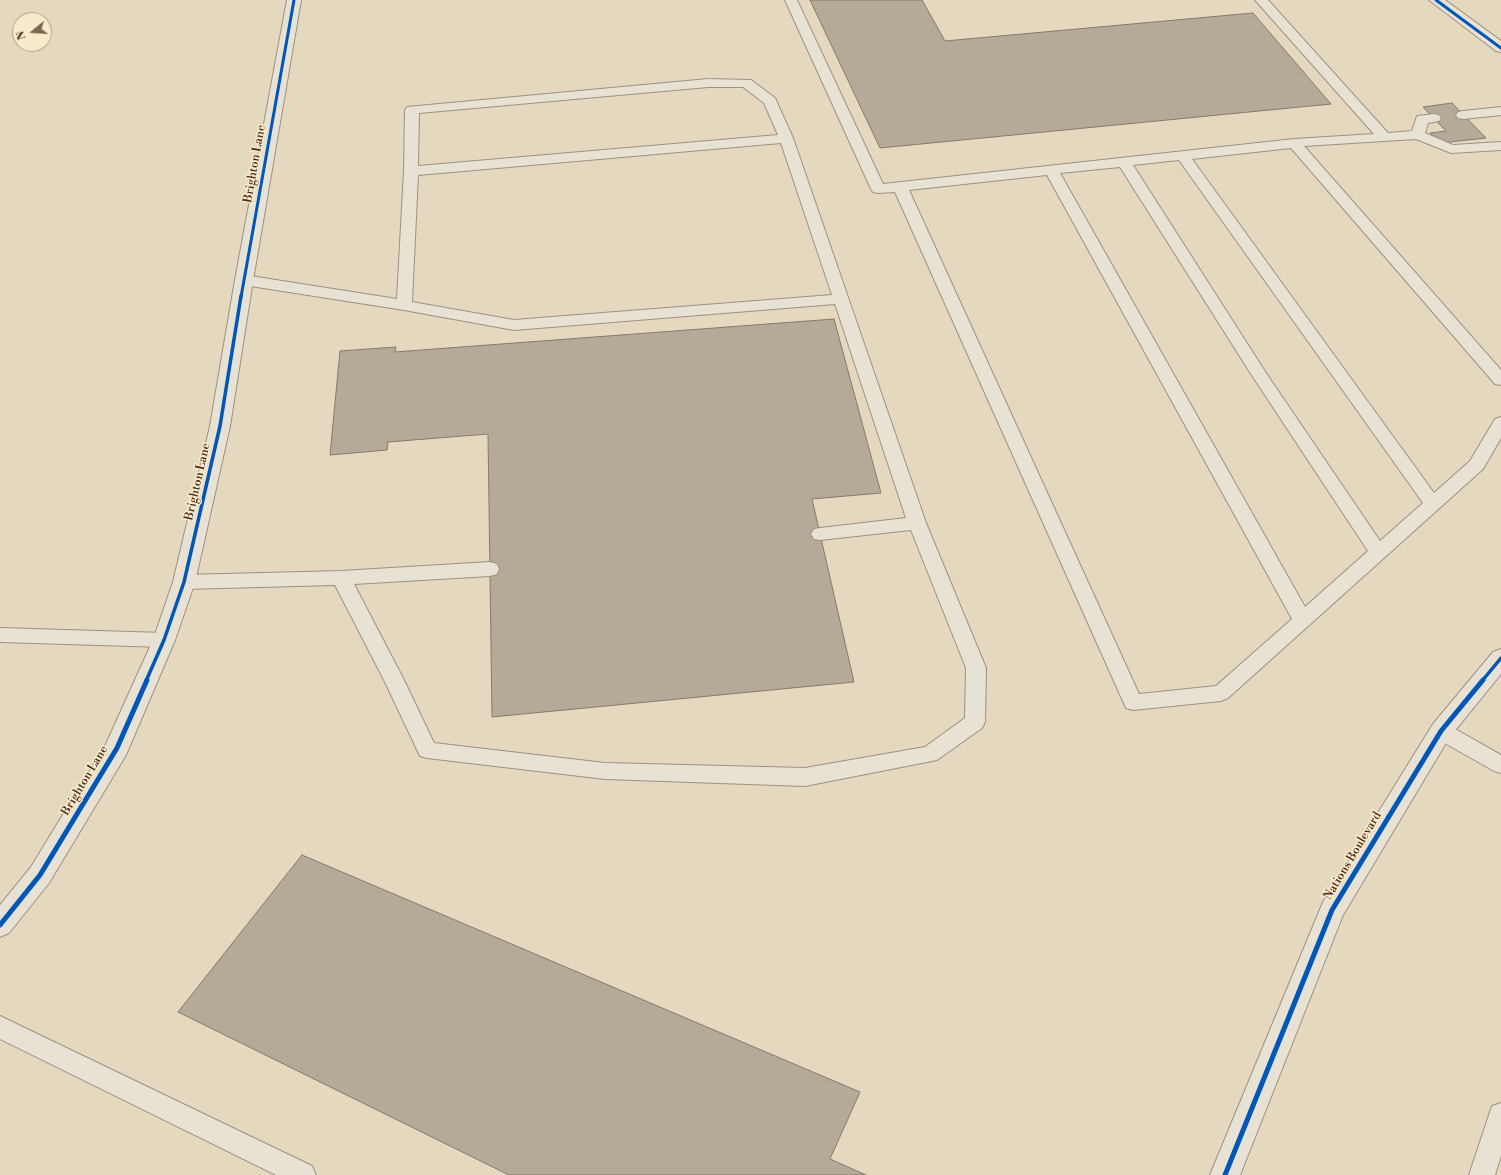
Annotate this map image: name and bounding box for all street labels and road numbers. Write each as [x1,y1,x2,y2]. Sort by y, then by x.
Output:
street label: Brighton Lane [241,124,269,204]
street label: Brighton Lane [182,442,214,522]
street label: Brighton Lane [59,743,111,819]
street label: Nations Boulevard [1321,809,1385,903]

